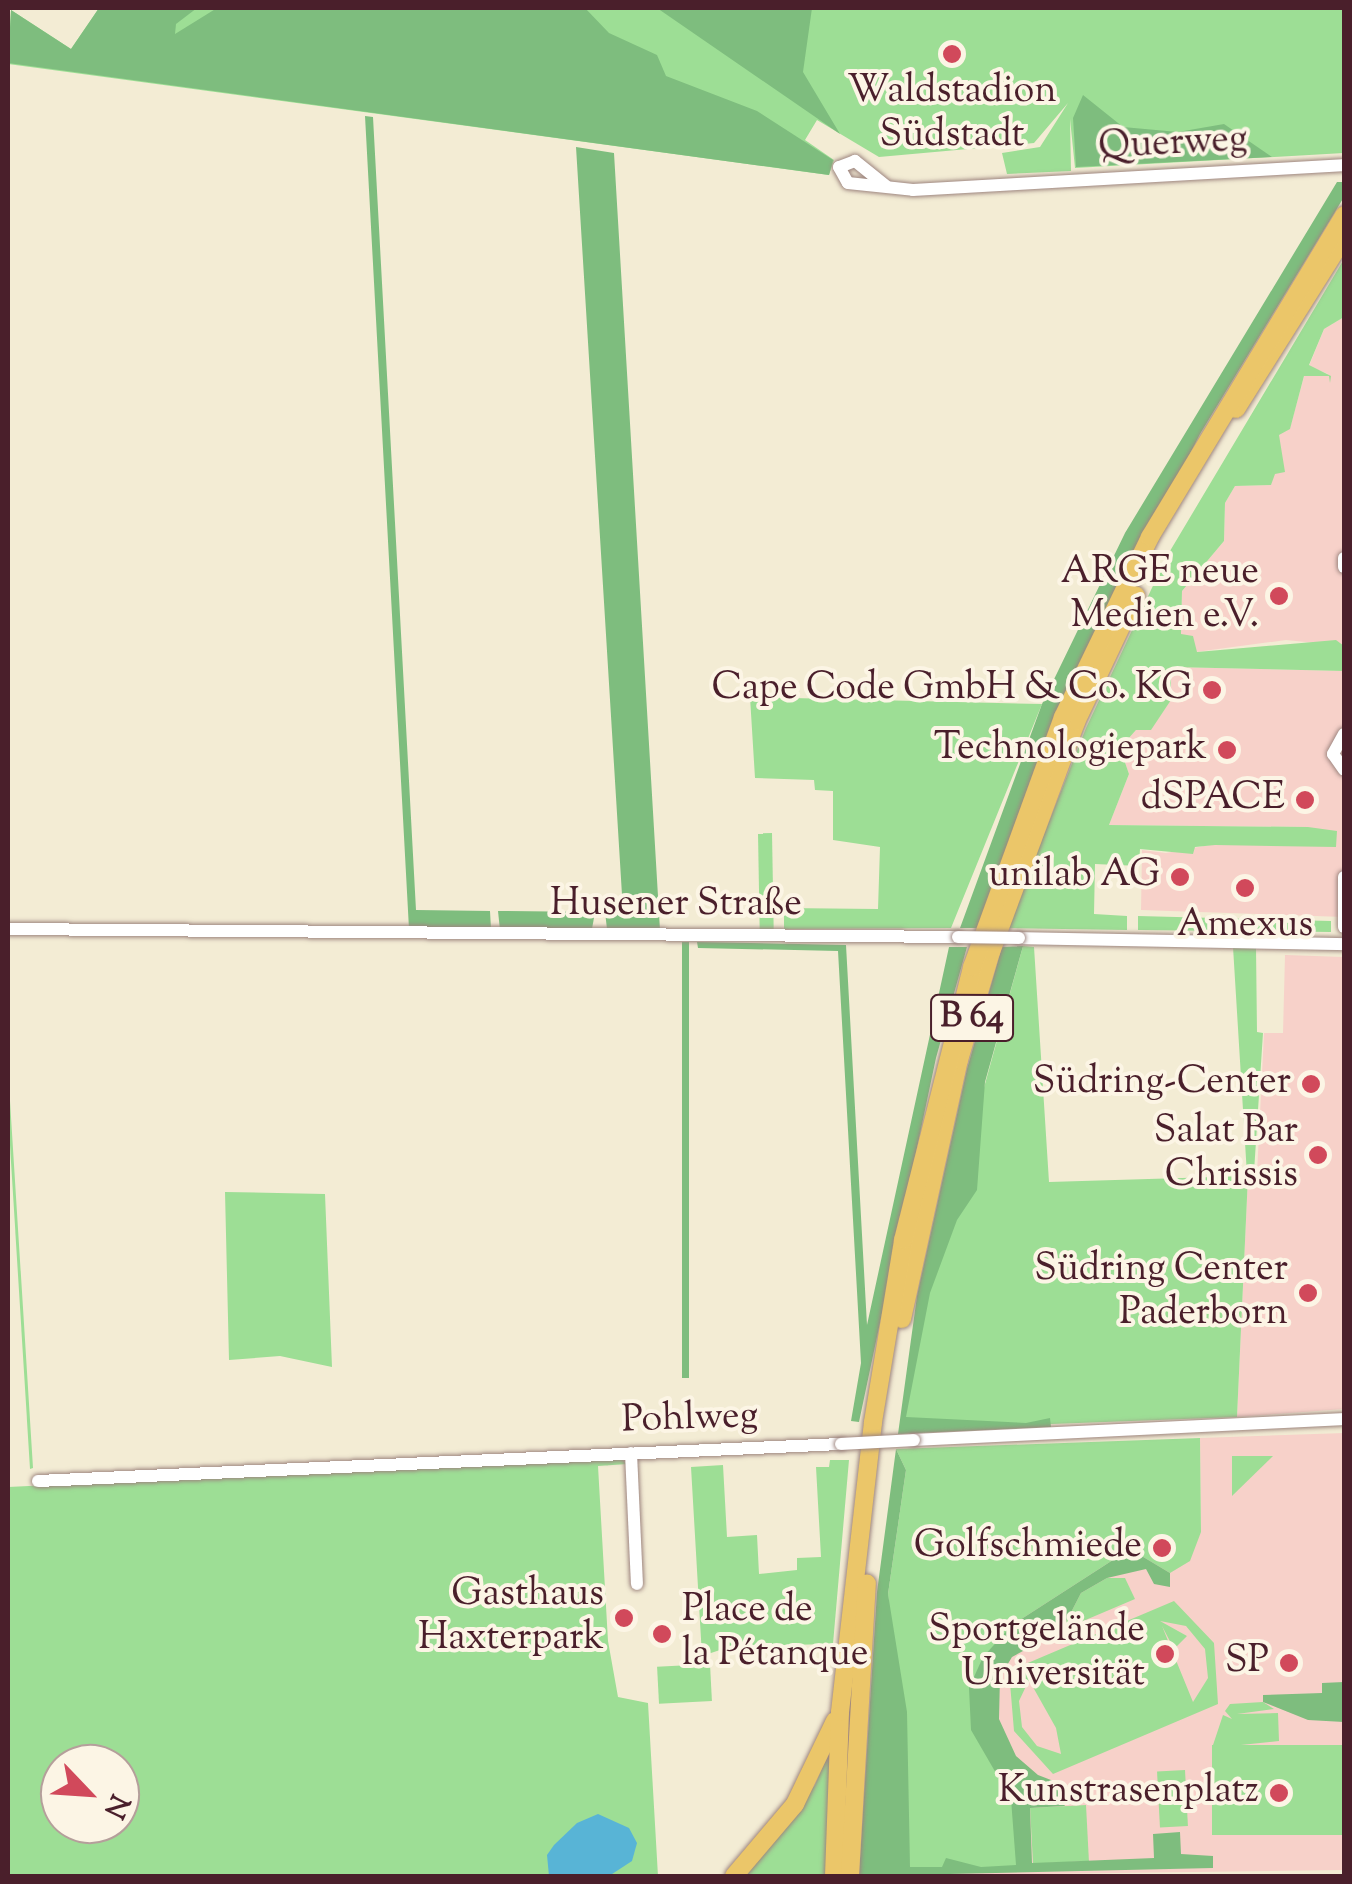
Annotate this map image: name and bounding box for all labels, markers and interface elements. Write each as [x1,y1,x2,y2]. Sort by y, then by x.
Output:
marker: Waldstadion Südstadt [941,43,963,65]
place label: Waldstadion Südstadt [847,70,1057,160]
street label: Querweg [1097,118,1249,172]
place label: ARGE neue Medien e.V. [1060,551,1259,640]
marker: ARGE neue Medien e.V. [1268,585,1290,607]
place label: Cape Code GmbH & Co. KG [712,667,1192,713]
marker: Cape Code GmbH & Co. KG [1201,679,1223,701]
place label: Technologiepark [934,727,1207,773]
marker: Technologiepark [1216,739,1238,761]
place label: dSPACE [1141,777,1285,823]
marker: dSPACE [1294,789,1316,811]
place label: unilab AG [988,854,1160,900]
marker: unilab AG [1169,866,1191,888]
marker: Amexus [1234,877,1256,899]
street label: Husener Straße [550,883,802,929]
place label: Amexus [1177,904,1313,950]
road number: B 64 [930,988,1014,1048]
place label: Südring-Center [1033,1061,1291,1107]
marker: Südring-Center [1300,1073,1322,1095]
place label: Salat Bar Chrissis [1154,1110,1298,1200]
marker: Salat Bar Chrissis [1307,1144,1329,1166]
place label: Südring Center Paderborn [1034,1248,1288,1338]
marker: Südring Center Paderborn [1297,1282,1319,1304]
street label: Pohlweg [621,1395,759,1445]
place label: Golfschmiede [914,1525,1142,1571]
marker: Golfschmiede [1151,1537,1173,1559]
place label: Gasthaus Haxterpark [418,1573,604,1662]
place label: Place de la Pétanque [682,1589,869,1678]
marker: Gasthaus Haxterpark [613,1607,635,1629]
place label: Sportgelände Universität [928,1609,1145,1698]
marker: Place de la Pétanque [651,1623,673,1645]
place label: SP [1225,1640,1269,1686]
marker: Sportgelände Universität [1154,1643,1176,1665]
marker: SP [1278,1652,1300,1674]
north arrow [40,1744,140,1844]
place label: Kunstrasenplatz [998,1770,1259,1816]
marker: Kunstrasenplatz [1268,1782,1290,1804]
text: N [93,1787,138,1824]

